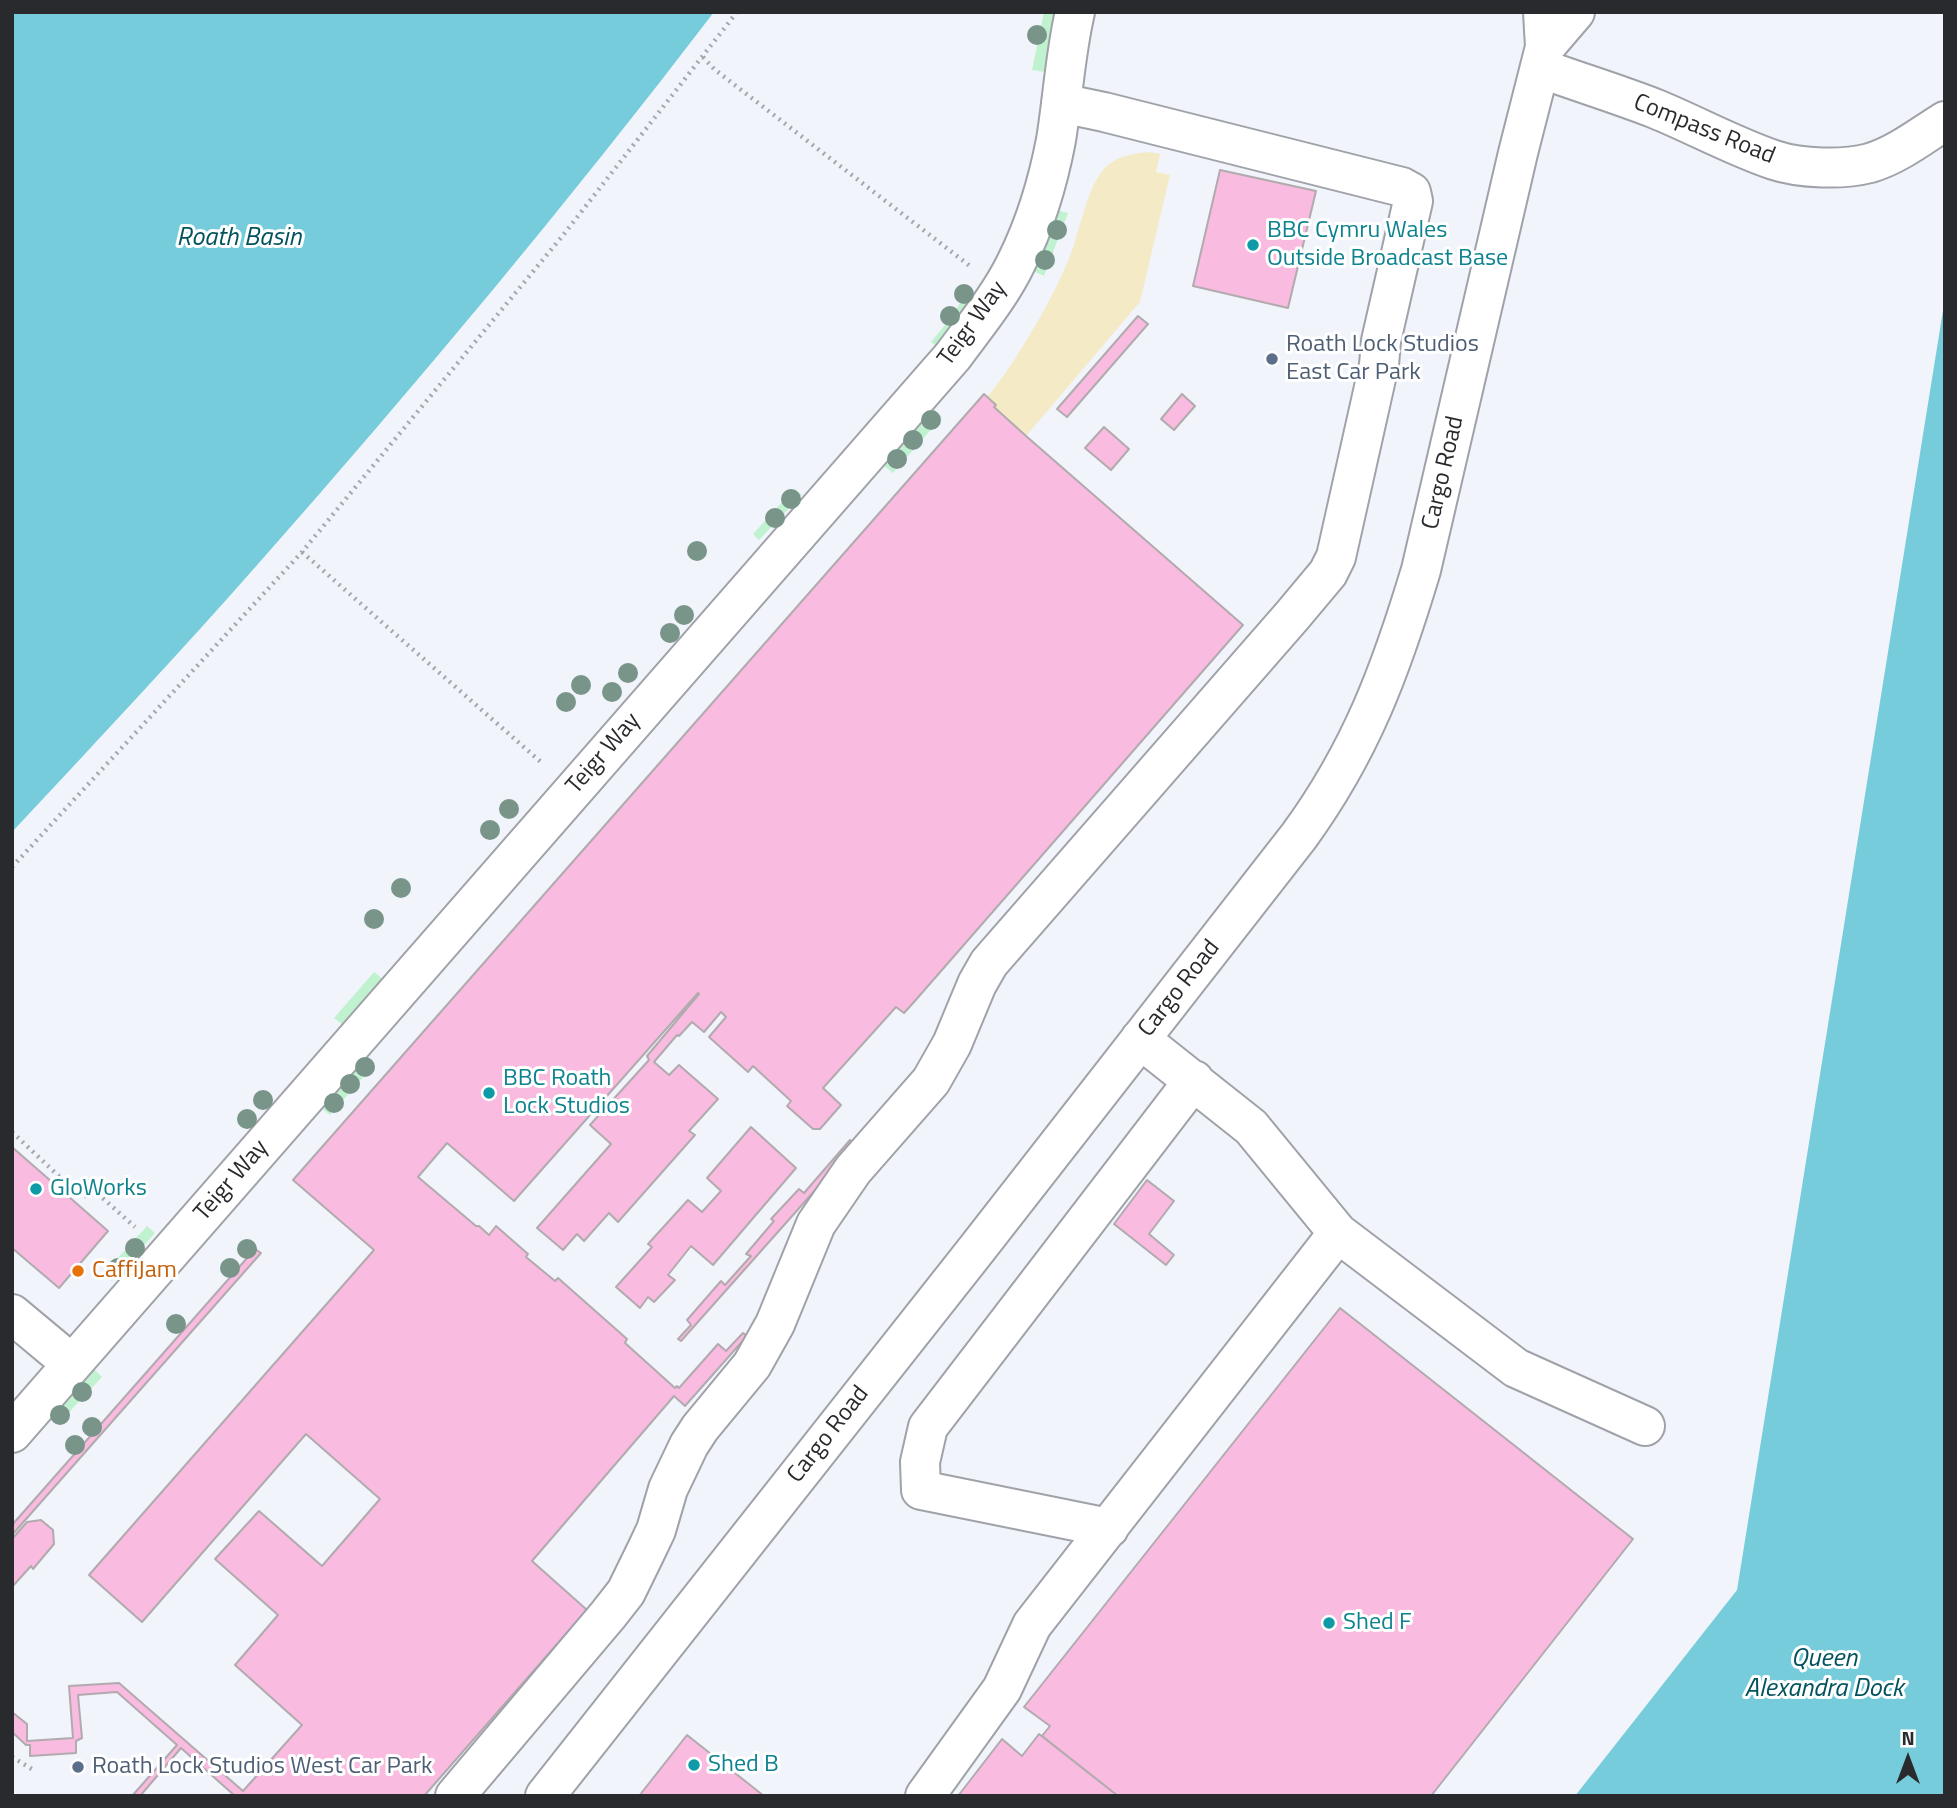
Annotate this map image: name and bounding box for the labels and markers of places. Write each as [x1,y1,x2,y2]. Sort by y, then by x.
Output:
place label: BBC Cymru Wales Outside Broadcast Base [1267,217,1508,273]
marker: BBC Cymru Wales Outside Broadcast Base [1245,237,1261,253]
place label: Roath Lock Studios East Car Park [1286,331,1479,387]
marker: Roath Lock Studios East Car Park [1264,351,1280,367]
place label: BBC Roath Lock Studios [503,1065,630,1121]
marker: BBC Roath Lock Studios [481,1085,497,1101]
place label: GloWorks [50,1175,147,1203]
marker: GloWorks [28,1181,44,1197]
place label: CaffiJam [92,1257,177,1285]
marker: CaffiJam [70,1263,86,1279]
place label: Shed F [1343,1609,1412,1637]
marker: Shed F [1321,1615,1337,1631]
place label: Shed B [708,1751,779,1779]
place label: Roath Lock Studios West Car Park [92,1753,433,1781]
marker: Shed B [686,1757,702,1773]
marker: Roath Lock Studios West Car Park [70,1759,86,1775]

